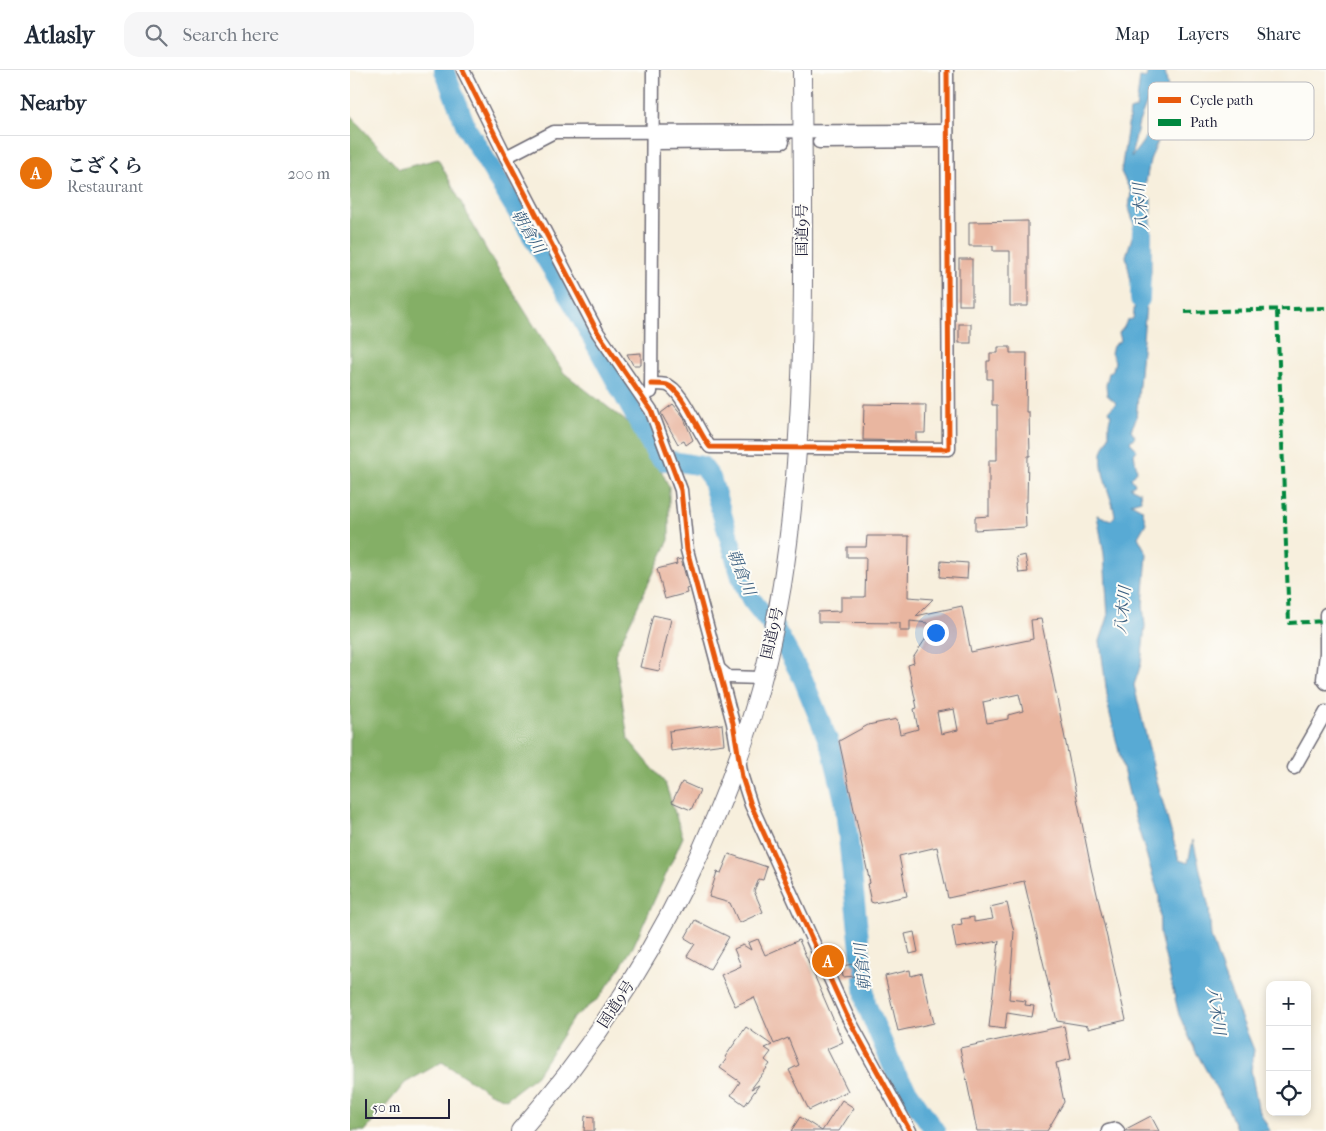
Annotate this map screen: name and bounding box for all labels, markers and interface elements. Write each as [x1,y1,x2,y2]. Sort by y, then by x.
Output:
search box [124,12,474,57]
text: Atlasly [25,21,94,49]
icon: search [142,21,170,49]
text: Search here [182,24,279,46]
text: Map [1115,24,1149,45]
text: Layers [1177,24,1229,45]
text: Share [1257,24,1301,45]
legend [1148,82,1314,140]
text: Nearby [20,91,86,115]
text: Cycle path [1190,92,1254,109]
text: Path [1190,114,1218,131]
text: こざくら [67,155,143,177]
text: A [31,164,41,183]
text: 200 m [287,164,330,183]
text: Restaurant [67,177,143,196]
water label: 八木川 [1129,180,1152,232]
street label: 国道9号 [793,204,811,256]
water label: 朝倉川 [508,206,550,258]
water label: 朝倉川 [724,546,760,600]
water label: 八木川 [1111,583,1135,635]
street label: 国道9号 [757,605,787,661]
your location [923,620,949,646]
water label: 朝倉川 [850,940,874,992]
pin: A [812,942,844,980]
street label: 国道9号 [594,977,638,1031]
map controls [1266,981,1311,1116]
button: + [1266,981,1311,1026]
water label: 八木川 [1204,986,1230,1038]
button: − [1266,1026,1311,1071]
button: locate [1266,1071,1311,1116]
scale bar [365,1096,450,1119]
text: 50 m [372,1099,400,1116]

